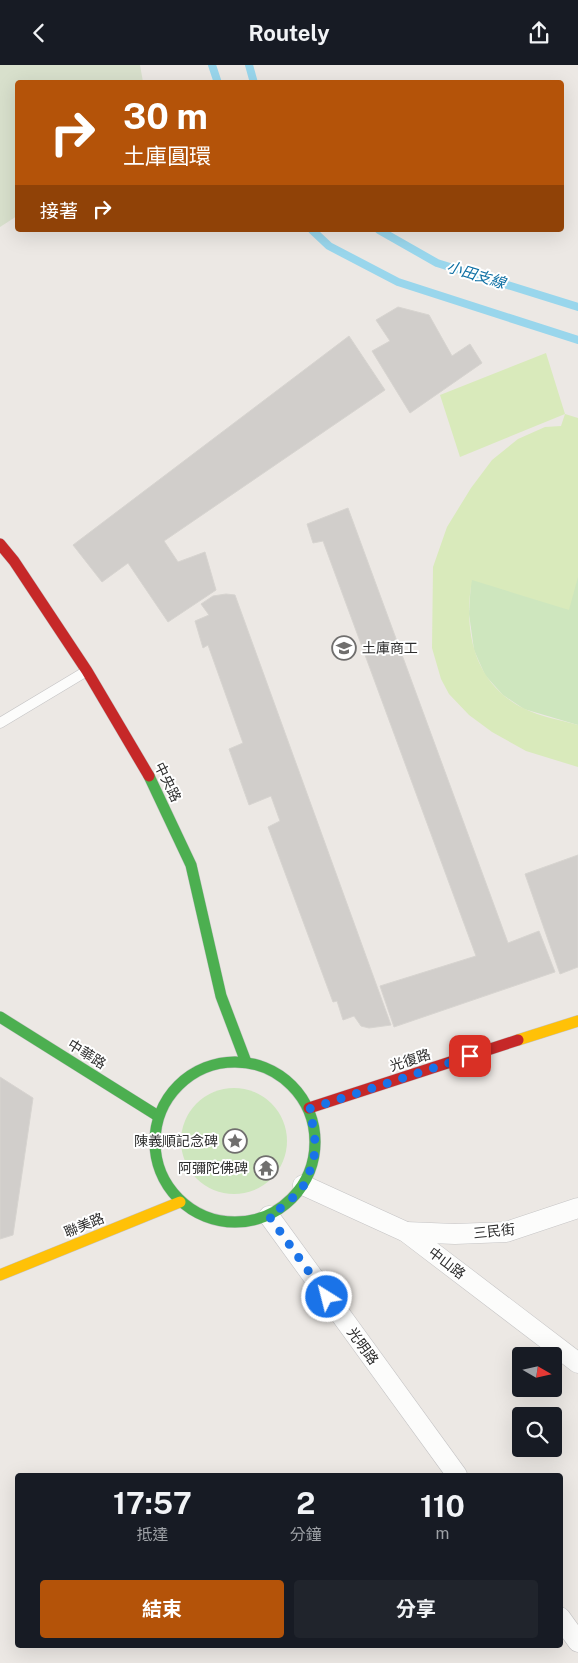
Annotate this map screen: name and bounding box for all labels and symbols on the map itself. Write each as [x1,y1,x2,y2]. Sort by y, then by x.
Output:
water label: 小田支線 [445,258,509,292]
school or university icon: 土庫商工 [331,635,357,661]
place label: 土庫商工 [362,640,418,656]
street label: 中央路 [152,760,184,804]
pin [449,1035,491,1077]
street label: 中華路 [65,1036,109,1072]
street label: 光復路 [388,1046,432,1074]
place icon: 陳義順記念碑 [222,1128,248,1154]
place label: 陳義順記念碑 [134,1133,218,1149]
temple icon: 阿彌陀佛碑 [253,1155,279,1181]
place label: 阿彌陀佛碑 [178,1160,248,1176]
street label: 聯美路 [62,1210,106,1240]
street label: 三民街 [472,1221,516,1241]
street label: 中山路 [425,1244,469,1282]
position arrow [300,1270,352,1322]
street label: 光明路 [344,1324,382,1368]
north arrow [512,1347,562,1397]

